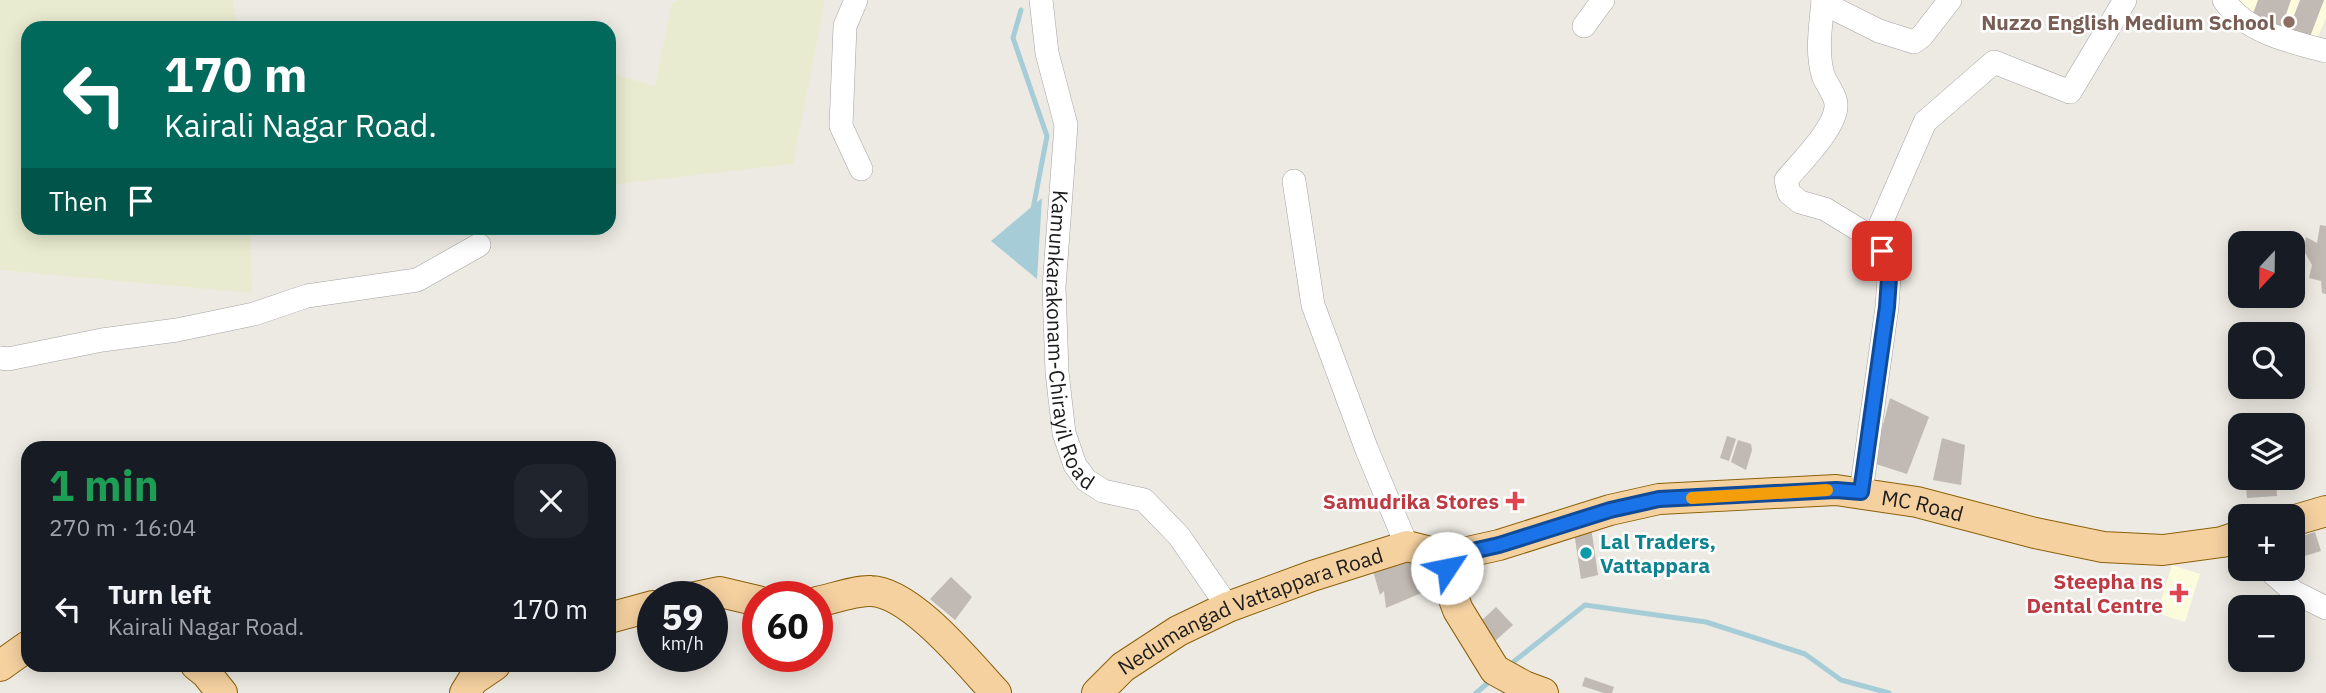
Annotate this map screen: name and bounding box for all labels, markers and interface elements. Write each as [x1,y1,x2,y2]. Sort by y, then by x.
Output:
place label: Nuzzo English Medium School [1981,8,2275,36]
marker: Nuzzo English Medium School [2281,14,2297,30]
text: 170 m [164,42,308,105]
icon: left [49,49,140,140]
text: Kairali Nagar Road. [164,104,437,146]
icon: arrive [122,182,160,220]
text: Then [49,184,108,218]
street label: Kamunkarakonam-Chirayil Road [1040,189,1100,496]
pin [1852,221,1912,281]
north arrow [2228,231,2305,308]
map controls [2228,231,2305,672]
icon: arrive [1863,232,1901,270]
button: search [2228,322,2305,399]
button: layers [2228,413,2305,490]
text: 1 min [49,458,159,513]
button: close [514,464,588,538]
street label: MC Road [1880,483,1967,528]
place label: Samudrika Stores [1323,487,1499,515]
marker: Samudrika Stores [1505,491,1525,511]
button: + [2228,504,2305,581]
text: 270 m · 16:04 [49,512,196,542]
place label: Lal Traders, Vattappara [1600,527,1716,579]
position arrow [1410,531,1484,605]
street label: Nedumangad Vattappara Road [1112,540,1386,681]
marker: Lal Traders, Vattappara [1578,545,1594,561]
place label: Steepha ns Dental Centre [2027,567,2163,619]
text: Turn left [108,577,211,611]
speed limit sign: 60 [742,581,833,672]
marker: Steepha ns Dental Centre [2169,583,2189,603]
icon: left [49,590,87,628]
text: 170 m [512,592,588,626]
text: 59 [661,594,704,640]
button: − [2228,595,2305,672]
text: Kairali Nagar Road. [108,611,304,641]
text: km/h [661,632,704,655]

